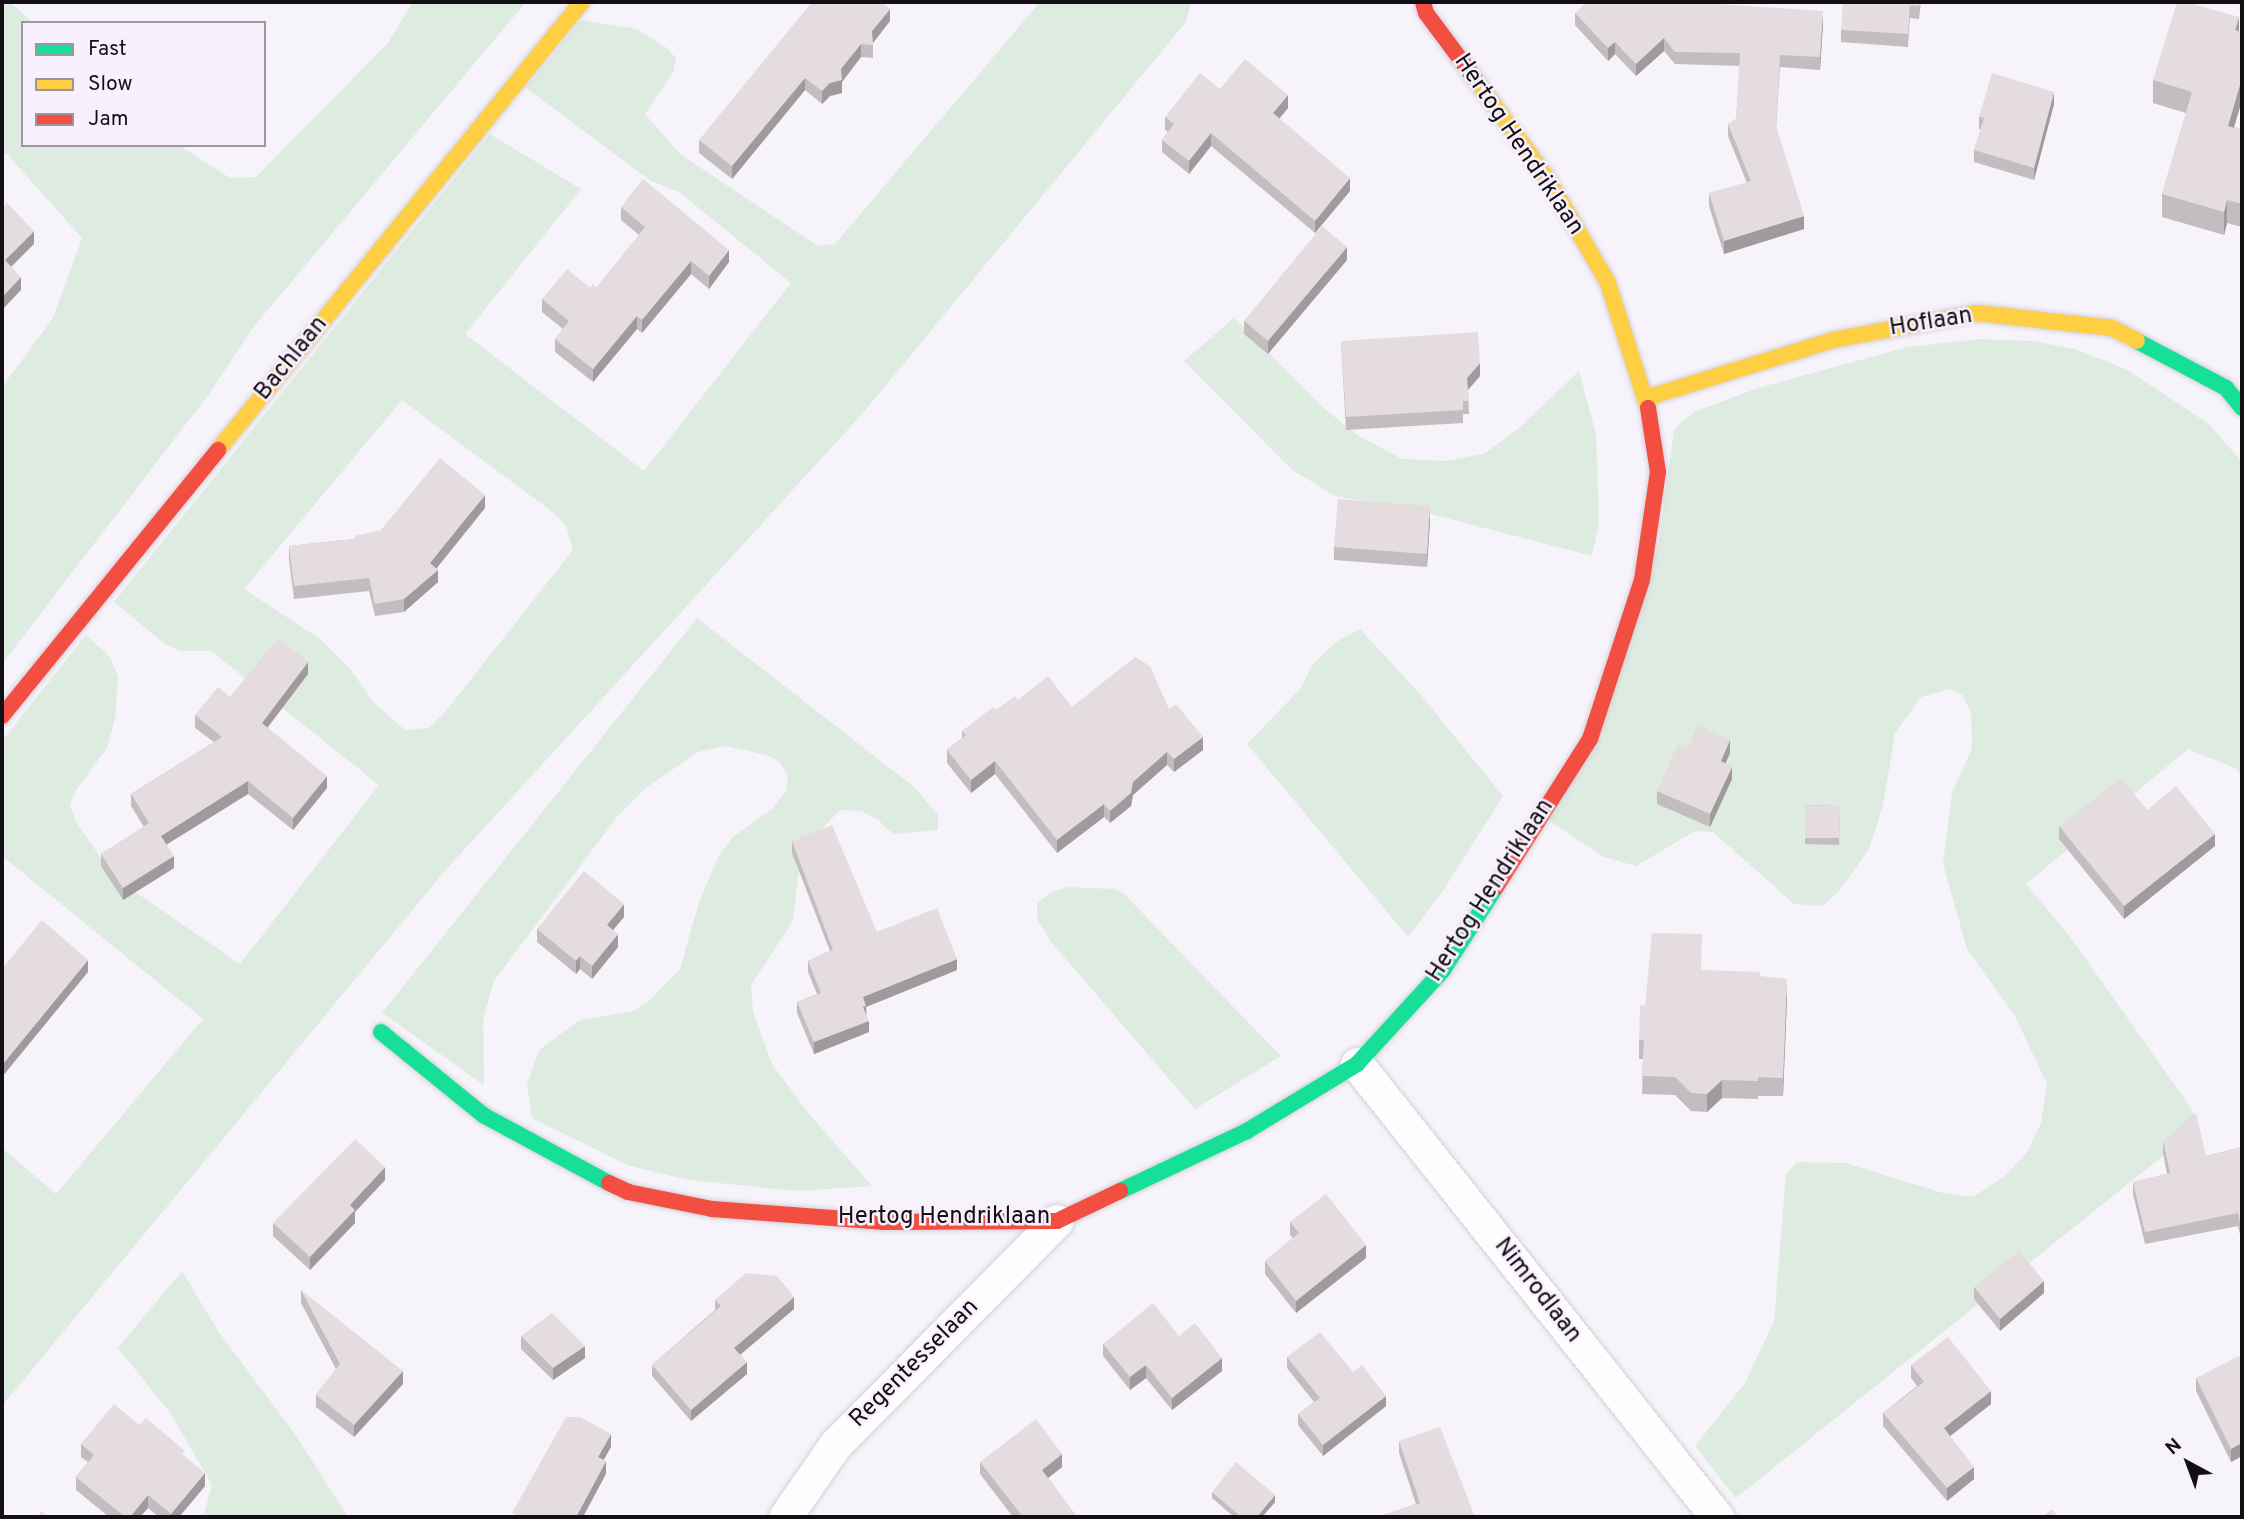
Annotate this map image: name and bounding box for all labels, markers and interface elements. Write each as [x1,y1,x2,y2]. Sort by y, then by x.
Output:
legend [21,21,266,147]
text: Fast [88,36,127,63]
street label: Hertog Hendriklaan [1447,49,1589,241]
text: Slow [88,71,133,98]
text: Jam [88,106,129,133]
street label: Hoflaan [1888,302,1974,344]
street label: Bachlaan [249,311,335,407]
street label: Hertog Hendriklaan [1421,794,1561,988]
street label: Hertog Hendriklaan [838,1204,1050,1232]
street label: Nimrodlaan [1487,1233,1587,1349]
street label: Regentesselaan [845,1294,985,1434]
north arrow [2153,1428,2223,1498]
text: N [2161,1434,2187,1461]

